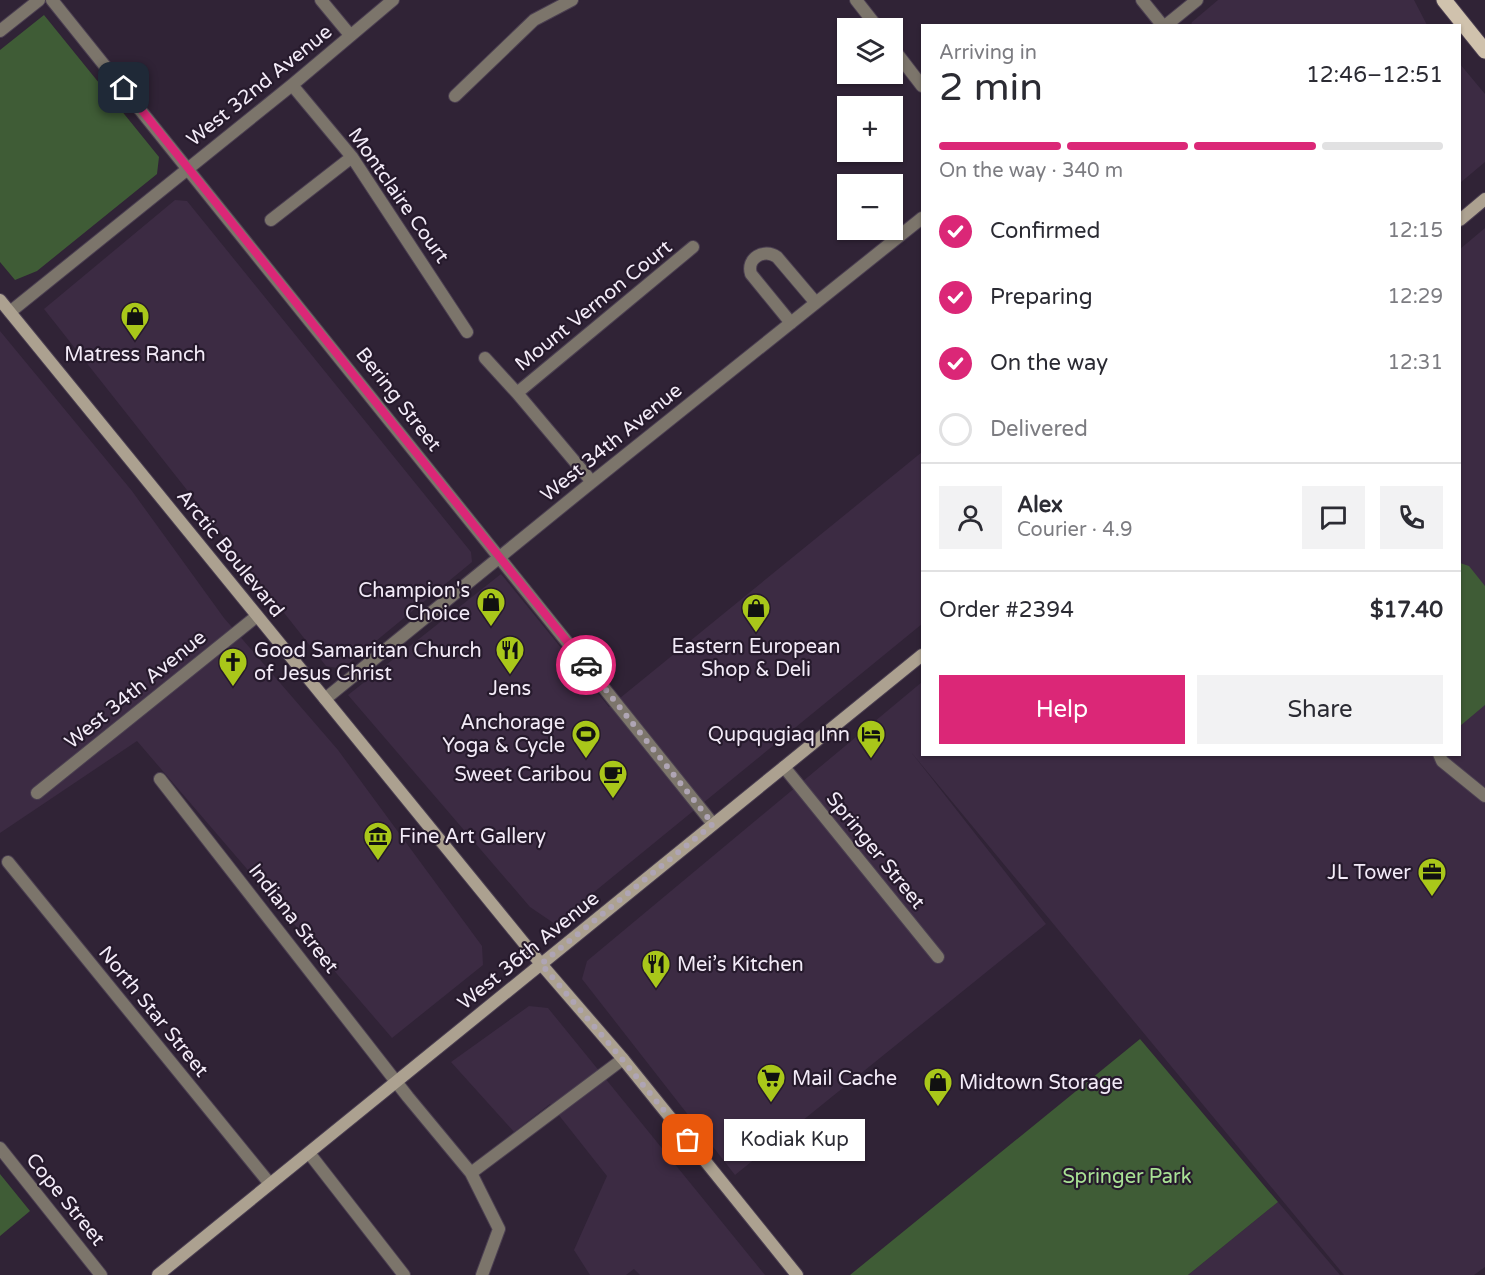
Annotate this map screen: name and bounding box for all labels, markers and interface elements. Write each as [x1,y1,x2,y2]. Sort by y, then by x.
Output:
map controls [837,18,903,240]
button: layers [837,18,903,84]
street label: West 32nd Avenue [182,20,337,152]
text: Arriving in [939,41,1037,65]
pin [98,62,149,113]
text: 12:46–12:51 [1306,62,1443,88]
text: 2 min [939,64,1043,111]
icon: home [107,71,140,104]
button: + [837,96,903,162]
street label: Montclaire Court [343,123,454,268]
text: On the way · 340 m [939,159,1123,183]
button: − [837,174,903,240]
icon: check [939,215,972,248]
text: Confirmed [990,218,1100,244]
text: 12:15 [1388,219,1443,243]
street label: Mount Vernon Court [510,235,677,376]
icon: check [939,281,972,314]
text: Preparing [990,284,1093,310]
text: 12:29 [1388,285,1443,309]
shop icon: Matress Ranch [119,300,151,342]
place label: Matress Ranch [64,343,206,367]
street label: Bering Street [350,343,446,456]
icon: check [939,347,972,380]
text: On the way [990,350,1108,376]
text: 12:31 [1388,351,1443,375]
street label: West 34th Avenue [536,378,687,507]
text: Delivered [990,416,1088,442]
street label: Arctic Boulevard [171,485,289,622]
button: person [939,486,1002,549]
button: chat [1302,486,1365,549]
button: phone [1380,486,1443,549]
text: Alex [1017,492,1063,518]
text: Courier · 4.9 [1017,518,1132,542]
place label: Champion's Choice [358,579,470,626]
shop icon: Champion's Choice [475,586,507,628]
shop icon: Eastern European Shop & Deli [740,592,772,634]
text: Order #2394 [939,597,1074,623]
text: $17.40 [1370,597,1443,623]
street label: West 34th Avenue [60,625,211,754]
restaurant icon: Jens [494,634,526,676]
courier [556,635,616,695]
place label: Eastern European Shop & Deli [672,635,840,682]
place label: Good Samaritan Church of Jesus Christ [254,639,482,686]
church icon: Good Samaritan Church of Jesus Christ [217,646,249,688]
icon: car [570,649,603,682]
button: Help [939,675,1185,744]
button: Share [1197,675,1443,744]
place label: Jens [489,677,531,701]
place label: Anchorage Yoga & Cycle [442,711,565,758]
sports icon: Anchorage Yoga & Cycle [570,718,602,760]
hotel icon: Qupqugiaq Inn [855,718,887,760]
place label: Qupqugiaq Inn [708,723,850,747]
cafe icon: Sweet Caribou [597,758,629,800]
place label: Sweet Caribou [454,763,592,787]
street label: Springer Street [821,787,930,914]
museum icon: Fine Art Gallery [362,820,394,862]
place label: Fine Art Gallery [399,825,546,849]
office icon: JL Tower [1416,856,1448,898]
street label: Indiana Street [243,859,344,978]
place label: JL Tower [1327,861,1411,885]
street label: West 36th Avenue [453,886,604,1015]
street label: North Star Street [93,941,214,1082]
restaurant icon: Mei’s Kitchen [640,948,672,990]
place label: Mei’s Kitchen [677,953,804,977]
supermarket icon: Mail Cache [755,1062,787,1104]
shop icon: Midtown Storage [922,1066,954,1108]
place label: Mail Cache [792,1067,897,1091]
place label: Midtown Storage [959,1071,1123,1095]
pin [662,1114,713,1165]
callout: Kodiak Kup [724,1119,865,1161]
icon: bag [671,1123,704,1156]
text: Kodiak Kup [740,1128,849,1152]
street label: Cope Street [21,1149,110,1251]
park label: Springer Park [1062,1165,1192,1189]

